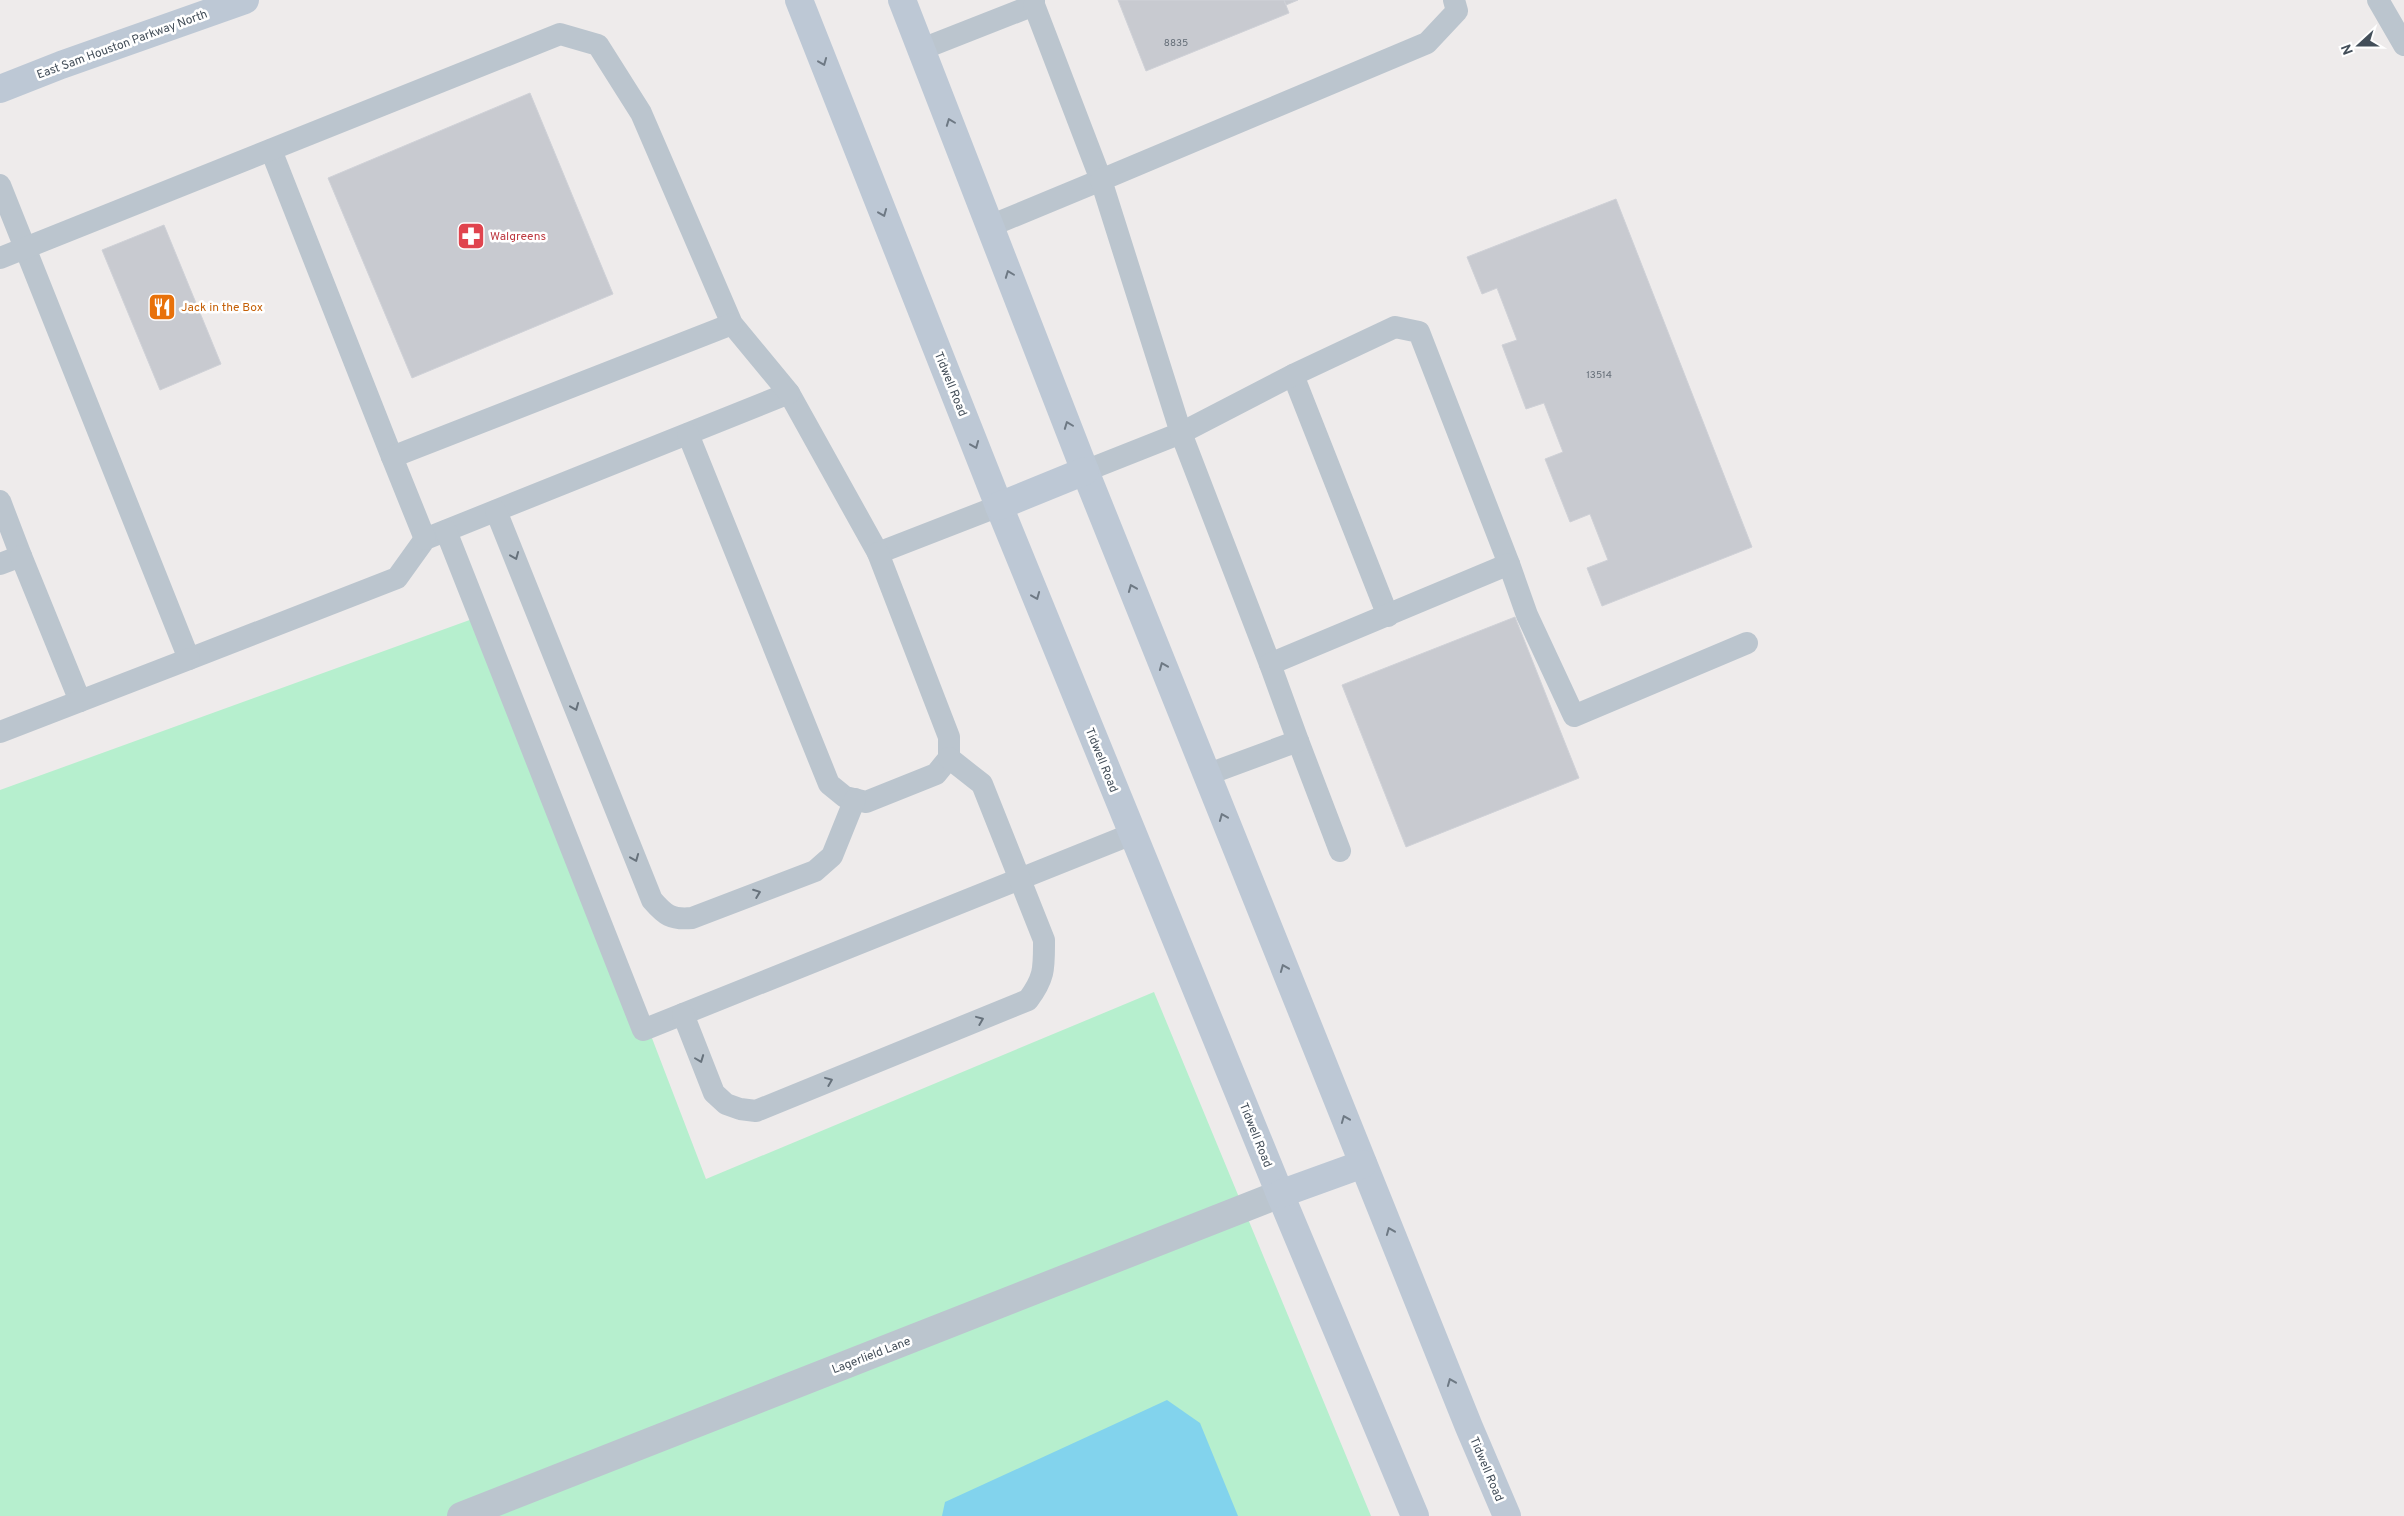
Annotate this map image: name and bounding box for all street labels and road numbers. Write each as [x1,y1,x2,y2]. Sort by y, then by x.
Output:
street label: East Sam Houston Parkway North [35,7,210,83]
street label: Tidwell Road [930,350,970,419]
street label: Tidwell Road [1081,726,1121,795]
street label: Tidwell Road [1235,1101,1275,1170]
street label: Lagerlield Lane [830,1334,913,1378]
street label: Tidwell Road [1465,1435,1507,1504]

